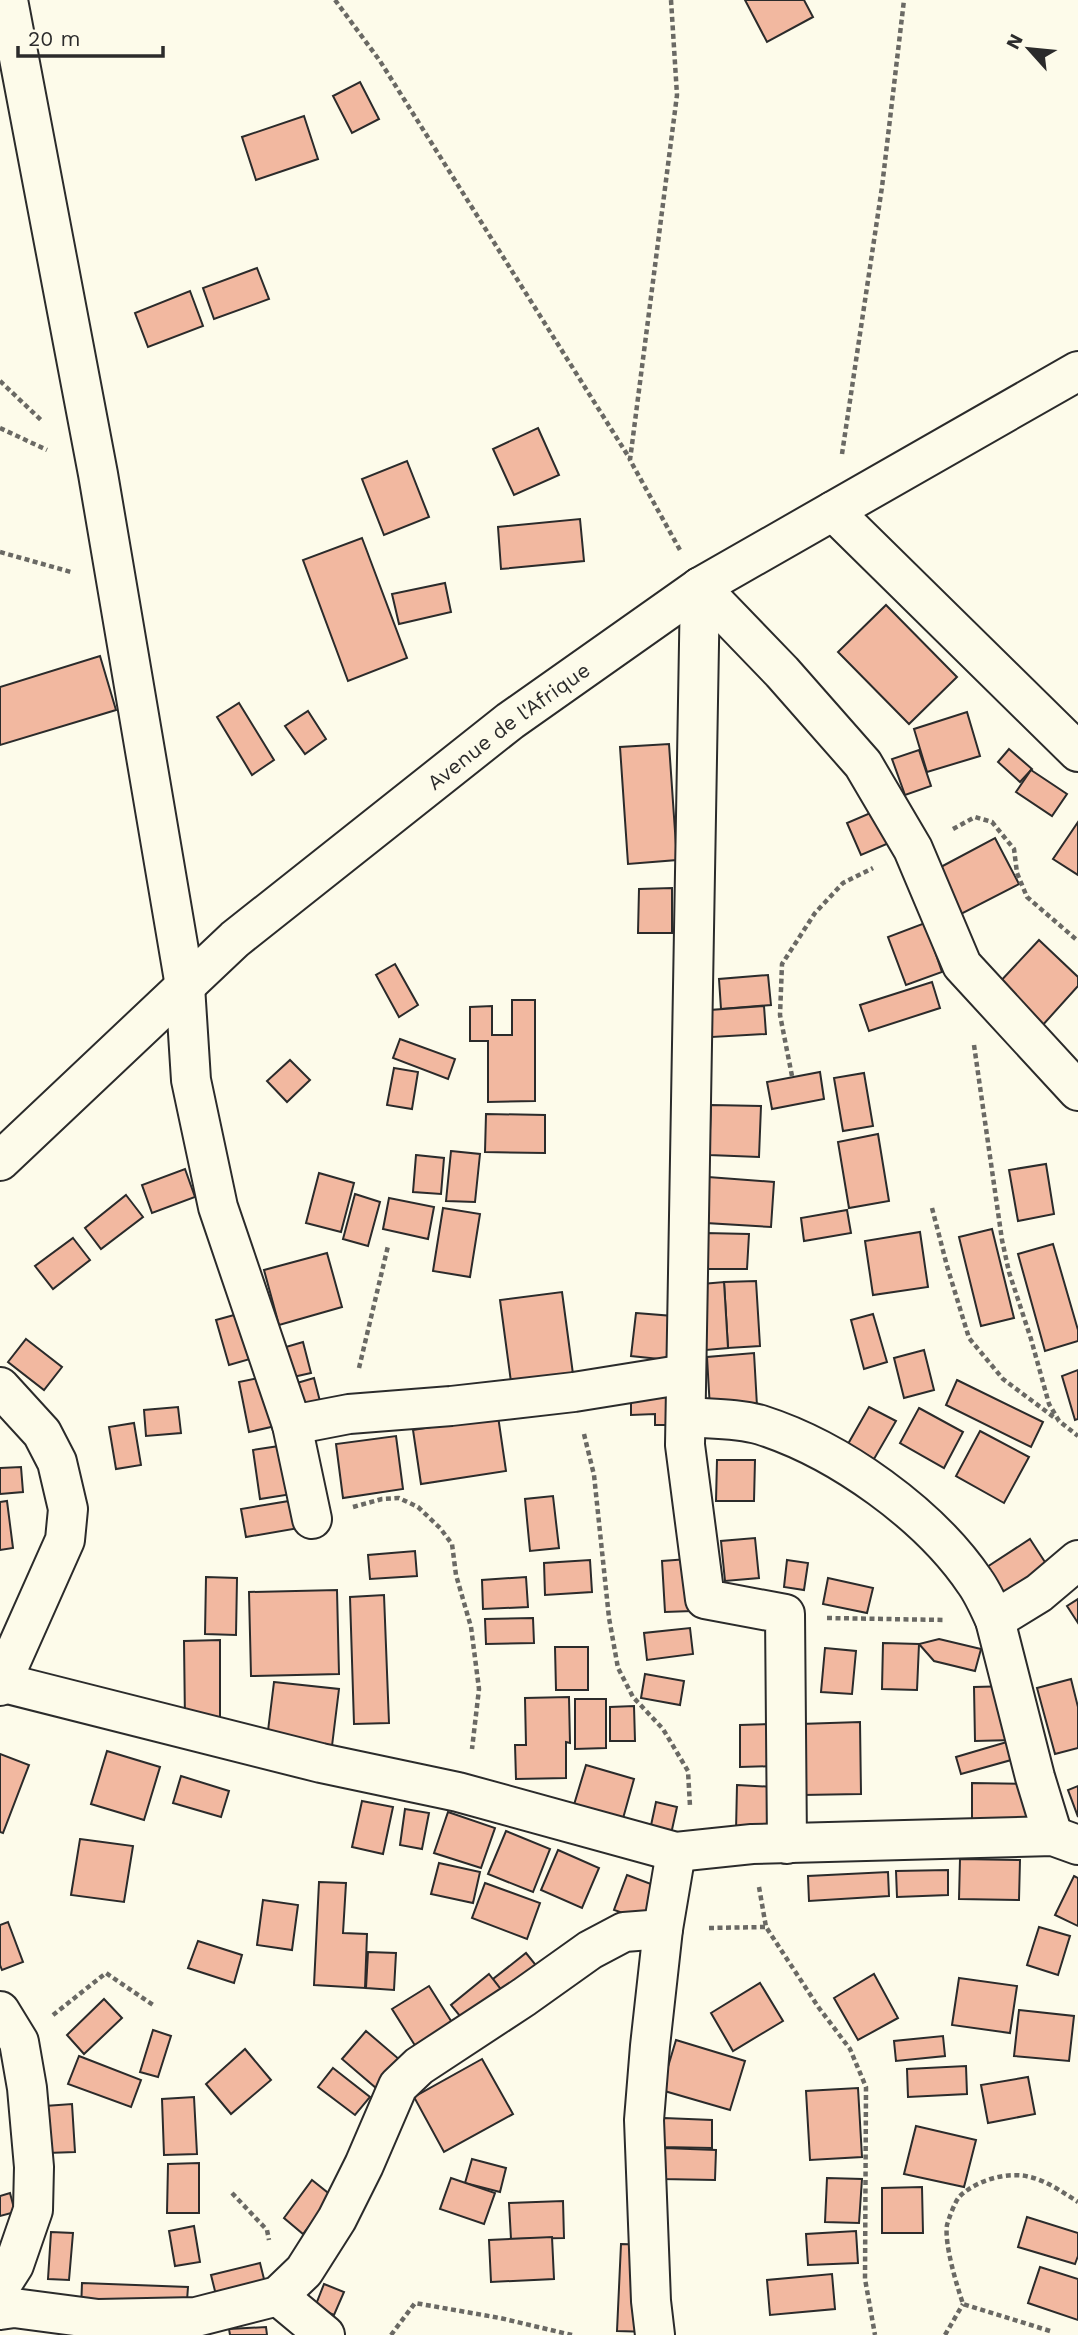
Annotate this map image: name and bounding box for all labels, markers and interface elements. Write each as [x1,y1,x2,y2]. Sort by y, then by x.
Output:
scale bar [18,14,163,58]
north arrow [994,14,1064,84]
text: 20 m [28,26,80,51]
text: N [1001,30,1028,53]
street label: Avenue de l'Afrique [422,657,594,795]

